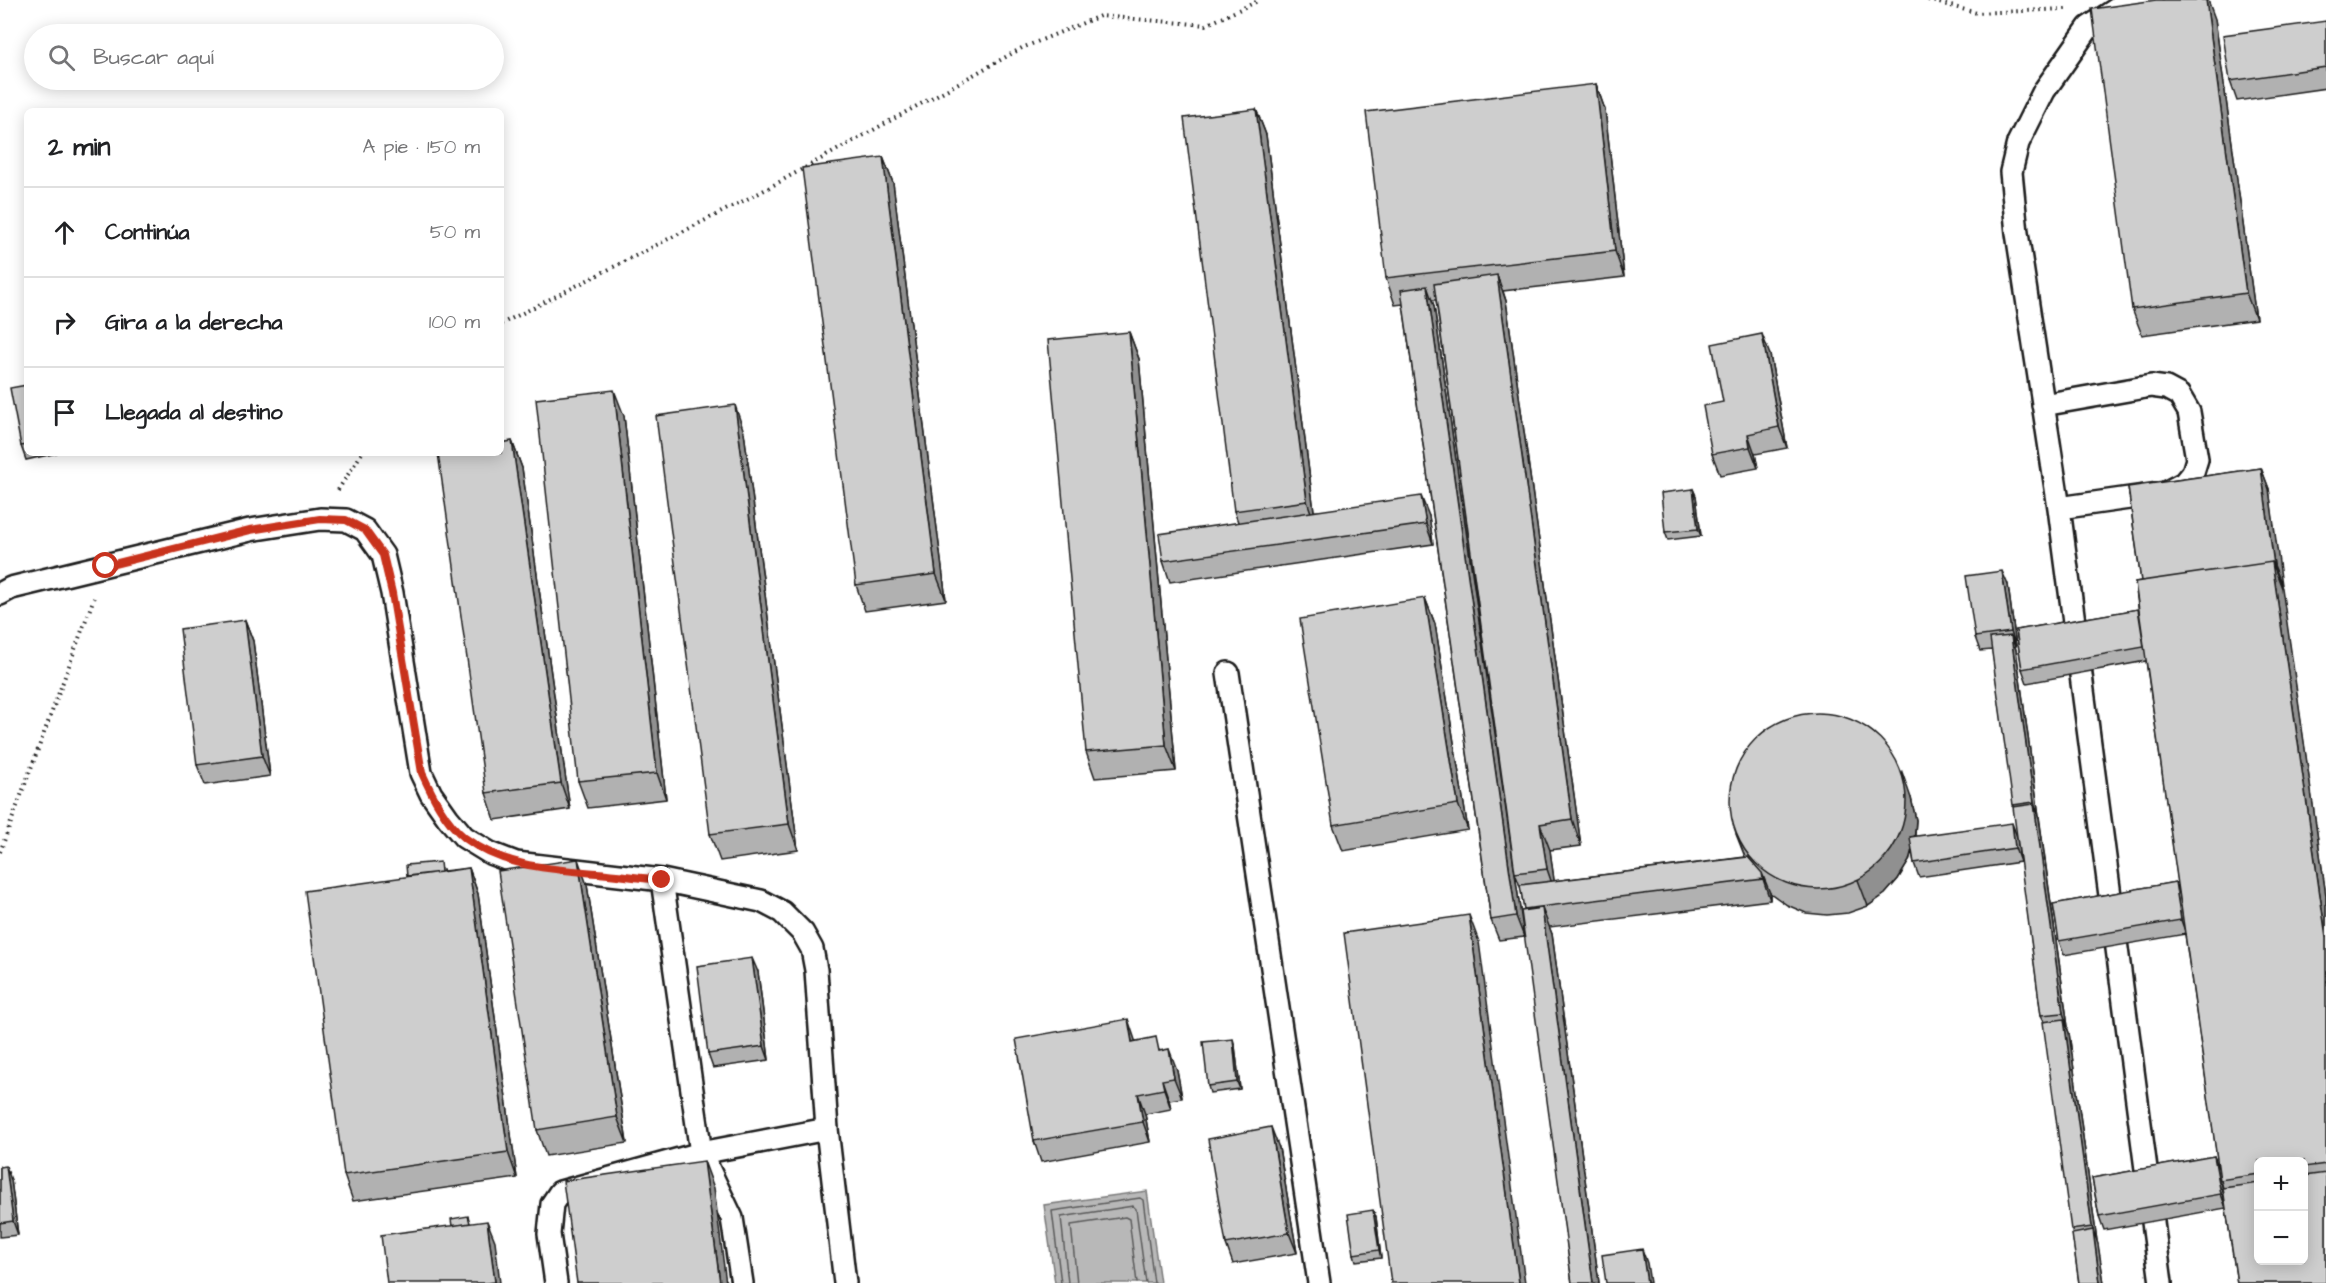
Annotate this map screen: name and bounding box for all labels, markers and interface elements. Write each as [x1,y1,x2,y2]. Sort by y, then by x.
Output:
search box [24,24,504,90]
icon: search [45,41,78,74]
text: Buscar aquí [93,42,214,73]
text: 2 min [48,129,110,165]
text: A pie · 150 m [362,133,480,161]
icon: ahead [48,216,81,249]
text: Continúa [105,217,190,248]
text: 50 m [430,218,480,246]
icon: right [48,306,81,339]
text: Gira a la derecha [105,307,282,338]
text: 100 m [429,308,480,336]
icon: arrive [48,396,81,429]
text: Llegada al destino [105,397,283,428]
route start [92,552,118,578]
route end [648,866,674,892]
map controls [2254,1157,2308,1265]
button: + [2254,1157,2308,1211]
button: − [2254,1211,2308,1265]

